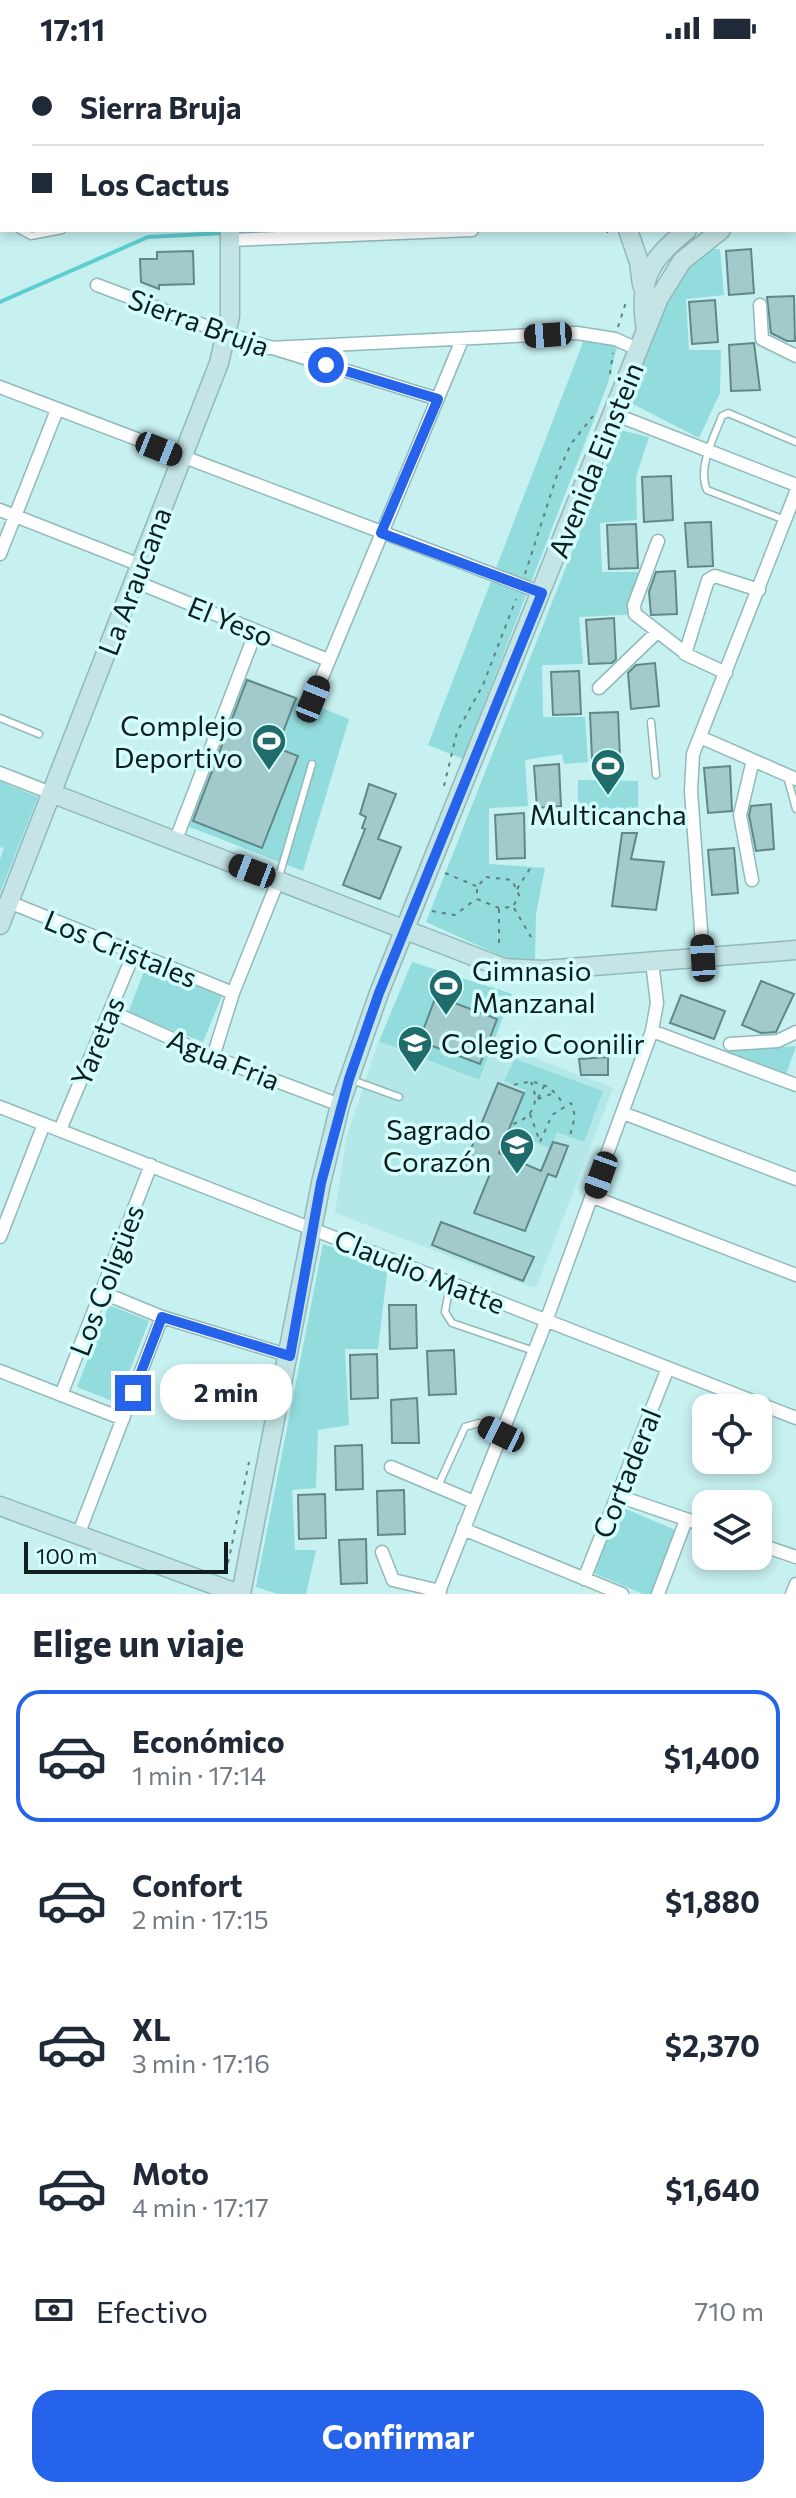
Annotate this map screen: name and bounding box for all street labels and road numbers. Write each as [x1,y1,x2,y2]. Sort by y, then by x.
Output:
street label: Sierra Bruja [124,281,274,363]
street label: Avenida Einstein [540,357,650,563]
street label: La Araucana [90,502,178,660]
street label: El Yeso [183,589,279,653]
street label: Los Cristales [40,902,202,994]
street label: Yaretas [63,991,131,1091]
street label: Agua Fria [163,1021,285,1097]
street label: Los Coligües [62,1200,150,1360]
street label: Claudio Matte [330,1221,510,1321]
street label: Cortaderal [585,1403,667,1543]

